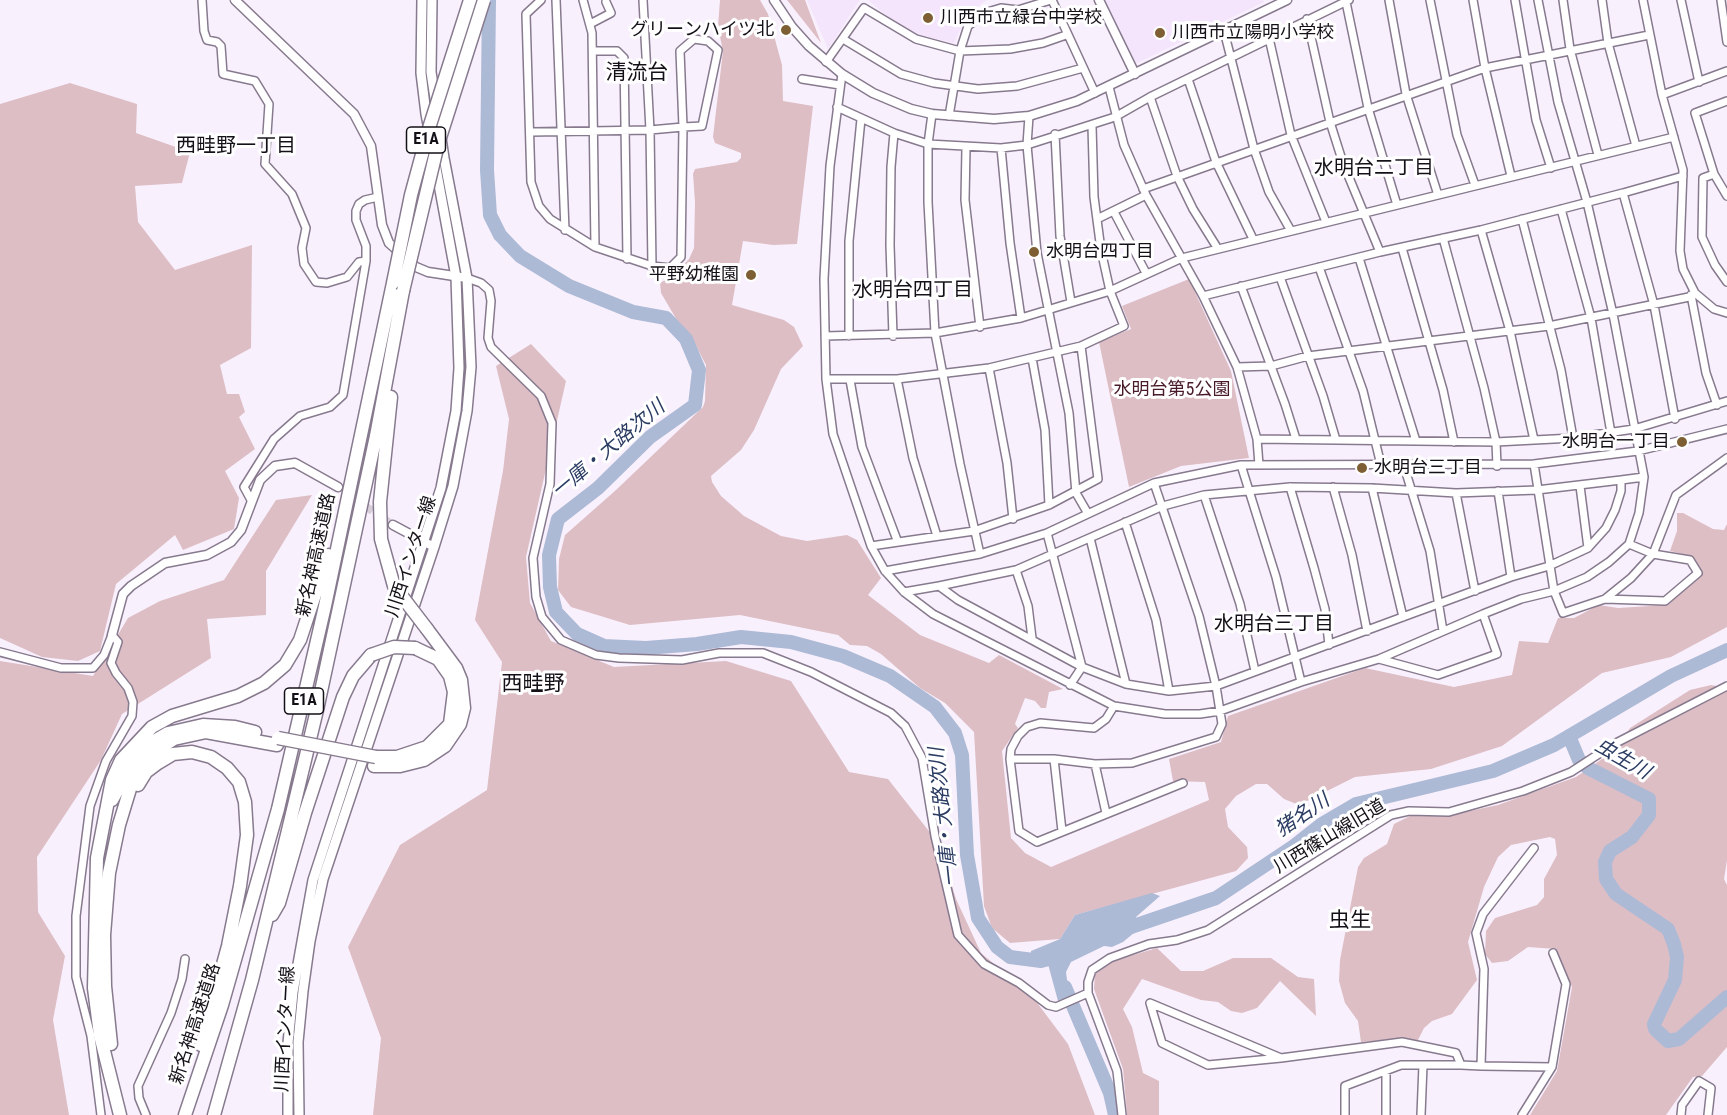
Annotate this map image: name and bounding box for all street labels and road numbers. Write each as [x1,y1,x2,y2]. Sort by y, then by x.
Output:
road number: E1A [406,127,446,153]
street label: 新名神高速道路 [293,491,341,619]
street label: 川西インター線 [382,494,442,620]
road number: E1A [284,688,324,714]
street label: 川西篠山線旧道 [1270,795,1390,879]
street label: 新名神高速道路 [166,961,226,1087]
street label: 川西インター線 [272,966,300,1092]

